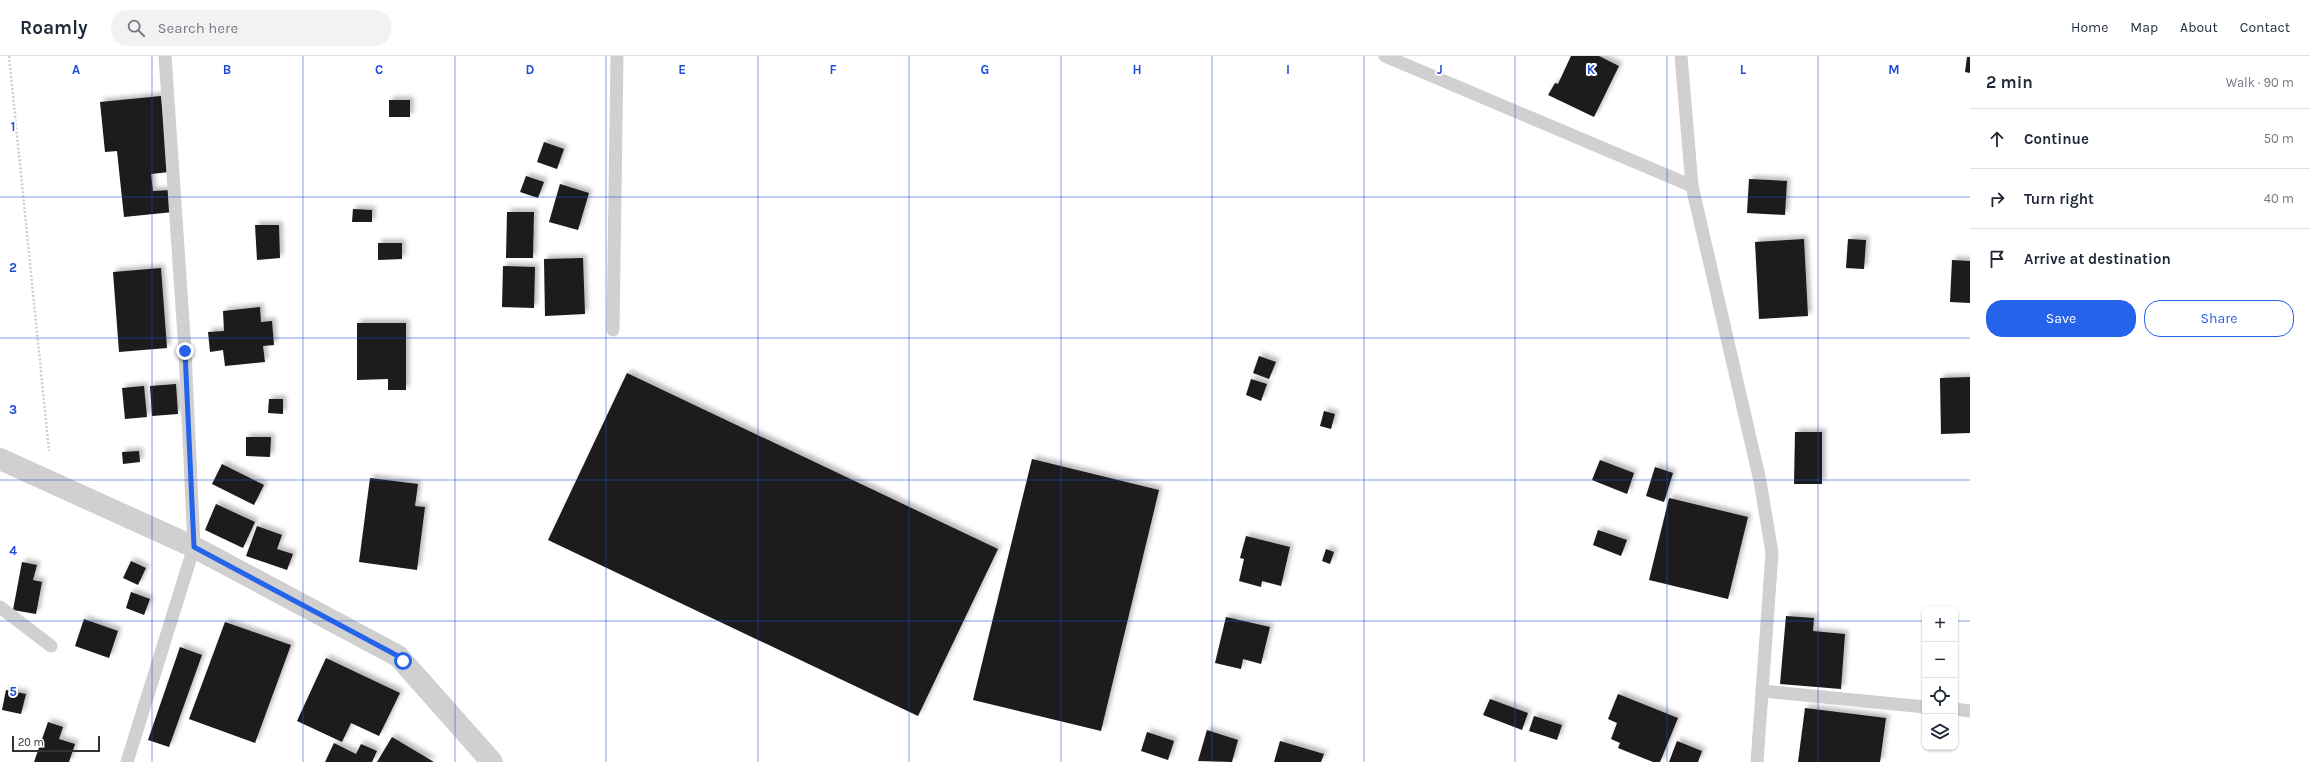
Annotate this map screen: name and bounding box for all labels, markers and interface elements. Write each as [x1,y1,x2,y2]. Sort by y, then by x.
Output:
search box [111,10,391,46]
text: Roamly [20,17,87,39]
icon: search [125,17,147,39]
text: Search here [157,19,238,37]
text: Home [2071,19,2108,36]
text: Map [2130,19,2158,36]
text: About [2180,19,2218,36]
text: Contact [2240,19,2290,36]
text: A [72,62,80,77]
text: B [223,62,231,77]
text: C [375,62,383,77]
text: D [526,62,535,77]
text: E [678,62,686,77]
text: F [829,62,837,77]
text: G [981,62,989,77]
text: H [1132,62,1142,77]
text: I [1286,62,1290,77]
text: J [1437,62,1443,77]
text: K [1587,62,1596,77]
text: L [1740,62,1747,77]
text: M [1888,62,1900,77]
text: 2 min [1986,72,2033,92]
text: Walk · 90 m [2226,75,2294,90]
text: 1 [11,119,15,134]
icon: ahead [1986,128,2008,150]
text: Continue [2024,130,2089,148]
text: 50 m [2264,131,2294,146]
icon: right [1986,188,2008,210]
text: Turn right [2024,190,2094,208]
text: 40 m [2264,191,2294,206]
icon: arrive [1986,248,2008,270]
text: Arrive at destination [2024,250,2171,268]
text: 2 [9,260,17,275]
button: Save [1986,300,2136,337]
button: Share [2144,300,2294,337]
route end [176,342,194,360]
text: 3 [9,402,17,417]
text: 4 [9,543,17,558]
map controls [1922,606,1958,750]
button: + [1922,606,1958,642]
button: − [1922,642,1958,678]
route start [394,652,412,670]
button: locate [1922,678,1958,714]
text: 5 [9,684,17,699]
button: layers [1922,714,1958,750]
scale bar [12,734,100,753]
text: 20 m [18,736,44,749]

